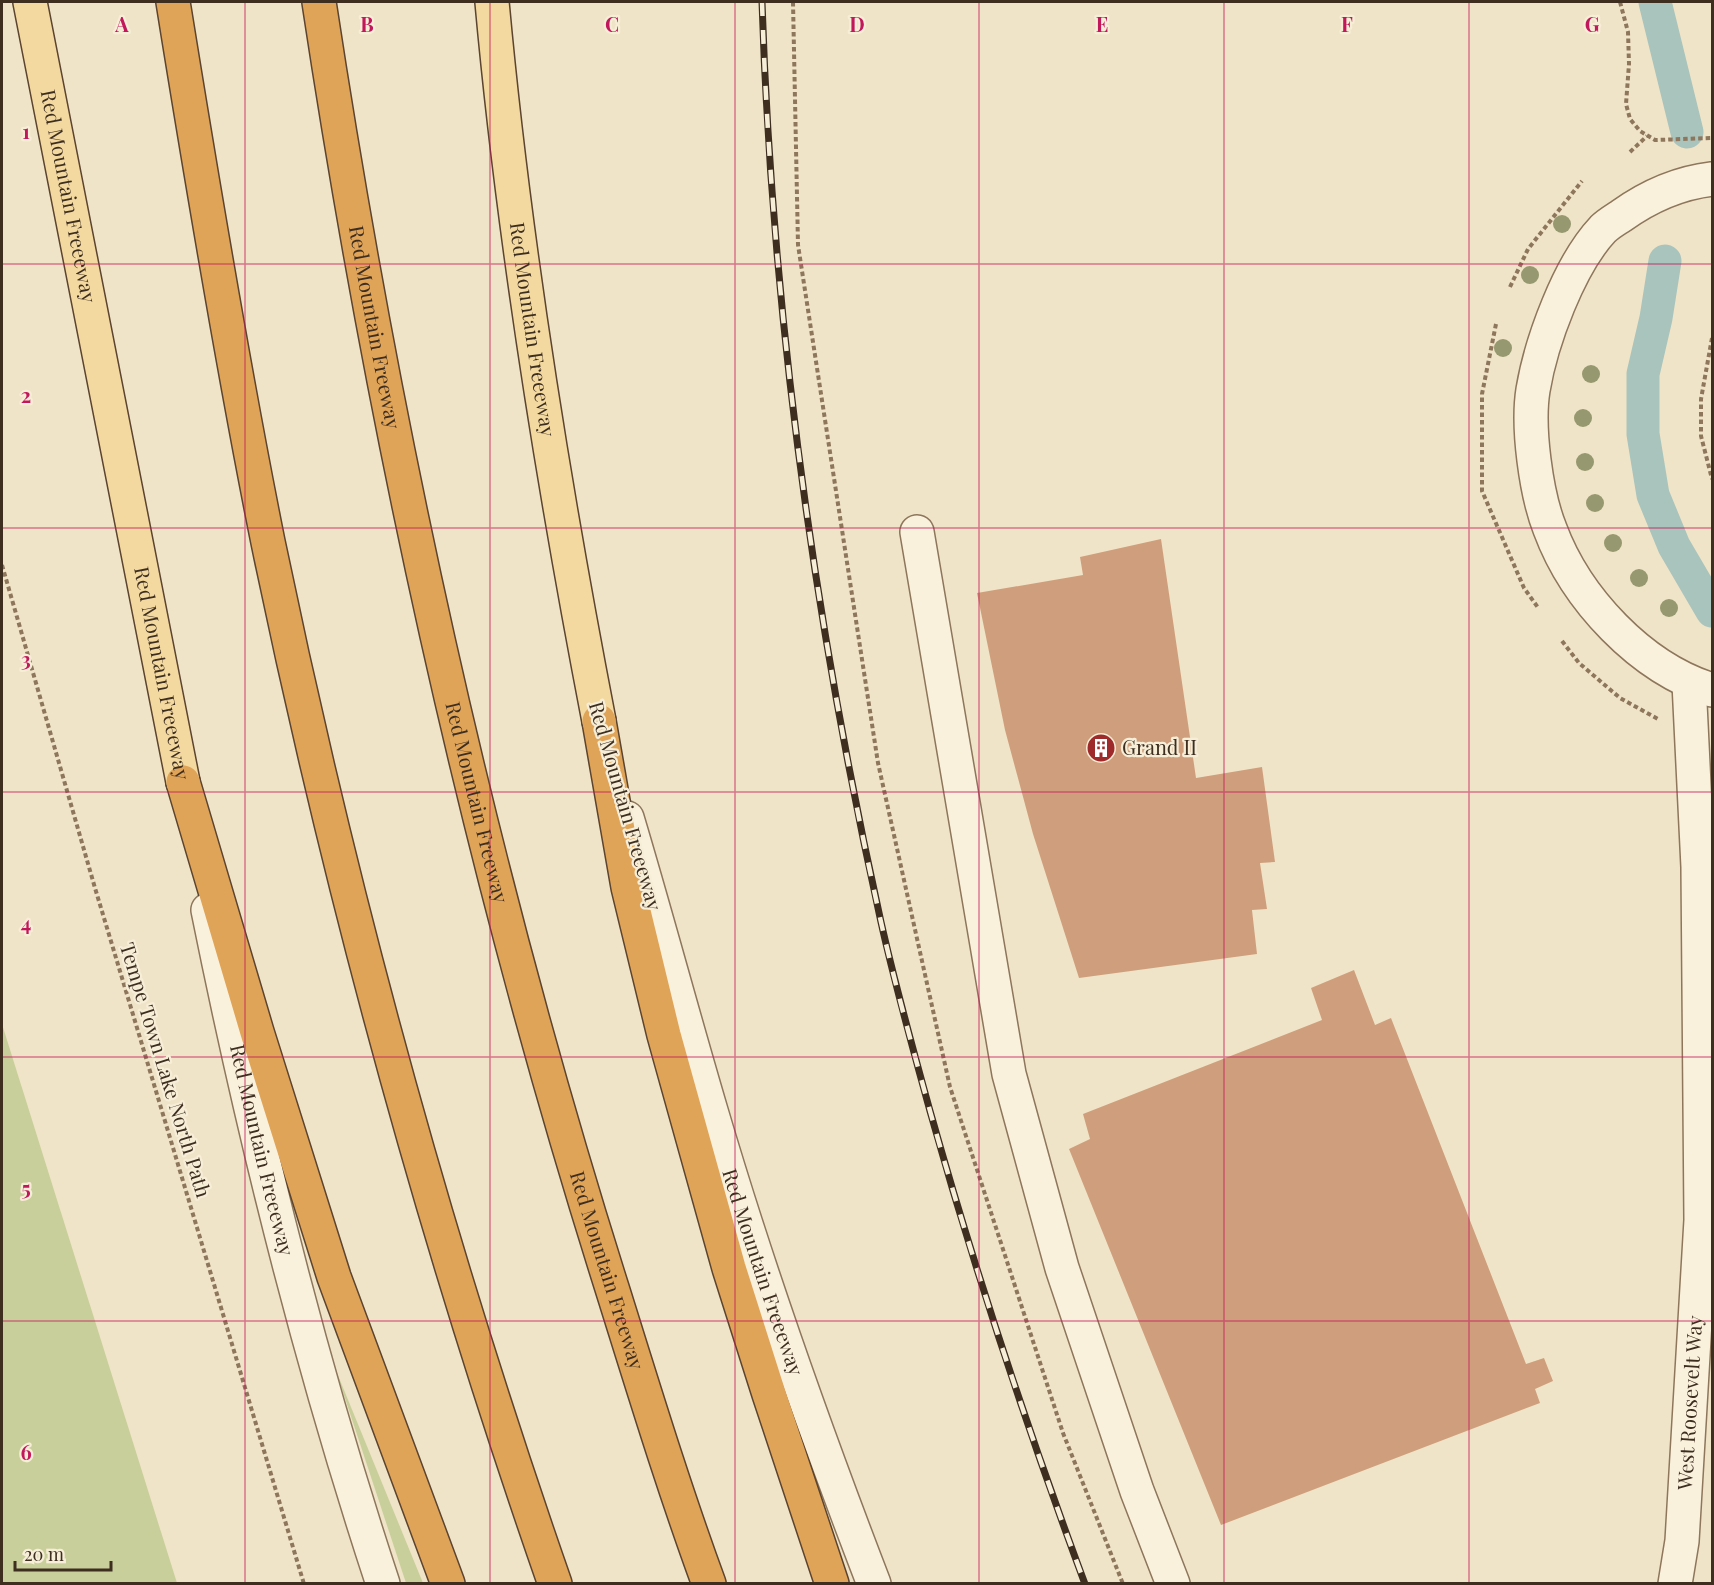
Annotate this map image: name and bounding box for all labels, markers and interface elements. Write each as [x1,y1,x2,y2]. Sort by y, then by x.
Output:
text: A [114,10,129,37]
text: B [360,10,374,37]
text: C [605,10,619,37]
text: D [849,10,865,37]
text: E [1096,10,1108,37]
text: F [1341,10,1353,37]
text: G [1585,10,1600,37]
street label: Red Mountain Freeeway [35,87,104,305]
text: 1 [22,117,30,144]
street label: Red Mountain Freeeway [505,220,563,439]
street label: Red Mountain Freeway [344,223,408,431]
text: 2 [21,381,31,408]
street label: Red Mountain Freeeway [129,564,197,782]
text: 3 [21,645,31,672]
street label: Red Mountain Freeeway [584,698,669,913]
street label: Red Mountain Freeway [440,699,516,906]
building icon: Grand II [1085,732,1117,764]
place label: Grand II [1122,733,1197,760]
text: 4 [21,909,31,936]
street label: Tempe Town Lake North Path [115,939,218,1201]
street label: Red Mountain Freeeway [225,1041,301,1258]
street label: Red Mountain Freeeway [717,1165,811,1379]
street label: Red Mountain Freeway [565,1168,652,1373]
text: 5 [21,1174,31,1201]
street label: West Roosevelt Way [1670,1315,1707,1492]
text: 6 [20,1438,32,1465]
scale bar [15,1534,111,1572]
text: 20 m [24,1542,64,1566]

